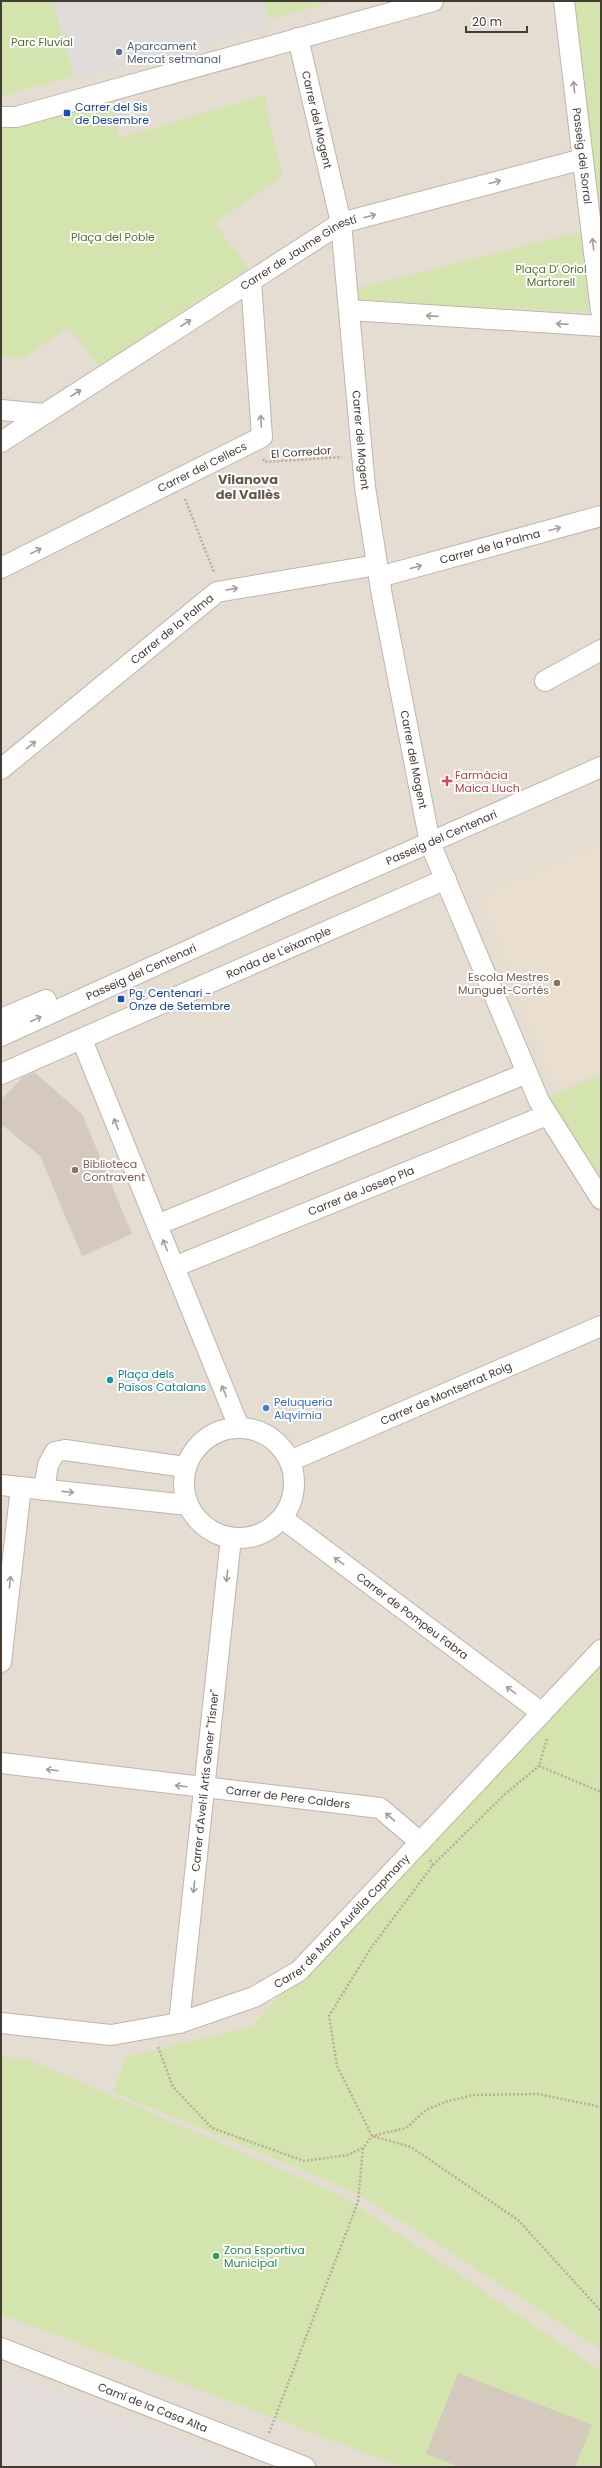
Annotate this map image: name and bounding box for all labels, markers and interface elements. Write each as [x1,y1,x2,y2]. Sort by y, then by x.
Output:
scale bar [466,8,527,34]
text: 20 m [472,13,502,30]
park label: Parc Fluvial [11,34,73,50]
place label: Aparcament Mercat setmanal [127,38,221,67]
marker: Aparcament Mercat setmanal [114,47,124,57]
street label: Carrer del Mogent [298,69,336,170]
one-way arrow [570,81,578,94]
place label: Carrer del Sis de Desembre [75,99,149,128]
street label: Passeig del Sorral [569,107,596,205]
marker: Carrer del Sis de Desembre [62,108,72,118]
one-way arrow [489,178,502,186]
street label: Carrer de Jaume Ginestí [237,211,359,294]
one-way arrow [363,211,376,219]
park label: Plaça del Poble [71,229,155,245]
one-way arrow [589,238,597,251]
park label: Plaça D' Oriol Martorell [515,261,587,290]
one-way arrow [426,312,439,319]
one-way arrow [180,318,192,326]
one-way arrow [556,320,569,327]
one-way arrow [71,389,82,397]
street label: Carrer del Mogent [348,390,373,491]
one-way arrow [258,415,265,428]
street label: Carrer del Cellecs [155,438,250,496]
street label: El Corredor [270,442,332,462]
district label: Vilanova del Vallès [216,470,280,504]
street label: Carrer de la Palma [438,525,542,568]
one-way arrow [548,525,561,532]
one-way arrow [30,547,42,554]
one-way arrow [410,563,423,570]
one-way arrow [226,585,239,593]
street label: Carrer de la Palma [127,590,217,668]
street label: Carrer del Mogent [396,709,431,810]
one-way arrow [26,740,37,749]
place label: Farmàcia Maica Lluch [455,767,520,796]
marker: Farmàcia Maica Lluch [442,776,452,786]
street label: Passeig del Centenari [383,806,500,869]
street label: Ronda de L'eixample [224,922,334,982]
street label: Passeig del Centenari [83,940,199,1004]
place label: Escola Mestres Munguet-Cortés [458,969,549,998]
marker: Escola Mestres Munguet-Cortés [552,978,562,988]
place label: Pg. Centenari - Onze de Setembre [129,985,231,1014]
marker: Pg. Centenari - Onze de Setembre [116,994,126,1004]
one-way arrow [30,1015,42,1022]
one-way arrow [112,1118,120,1130]
place label: Biblioteca Contravent [83,1156,145,1185]
street label: Carrer de Jossep Pla [306,1162,417,1220]
marker: Biblioteca Contravent [70,1165,80,1175]
one-way arrow [160,1239,168,1251]
street label: Carrer de Montserrat Roig [378,1358,514,1429]
place label: Plaça dels Països Catalans [118,1366,207,1395]
marker: Plaça dels Països Catalans [105,1375,115,1385]
one-way arrow [220,1386,227,1398]
place label: Peluqueria Alqvimia [274,1394,332,1423]
marker: Peluqueria Alqvimia [261,1403,271,1413]
one-way arrow [61,1488,74,1496]
one-way arrow [334,1557,345,1565]
street label: Carrer de Pompeu Fabra [353,1569,472,1663]
one-way arrow [223,1570,231,1583]
one-way arrow [6,1576,14,1589]
one-way arrow [505,1685,516,1694]
street label: Carrer d'Avel·lí Artís Gener "Tísner" [187,1688,223,1872]
one-way arrow [46,1766,59,1773]
one-way arrow [175,1782,188,1790]
street label: Carrer de Pere Calders [225,1782,351,1812]
one-way arrow [386,1813,396,1822]
street label: Carrer de Maria Aurèlia Capmany [271,1850,414,1992]
one-way arrow [190,1880,197,1893]
place label: Zona Esportiva Municipal [224,2242,305,2271]
marker: Zona Esportiva Municipal [211,2251,221,2261]
street label: Camí de la Casa Alta [95,2379,210,2436]

